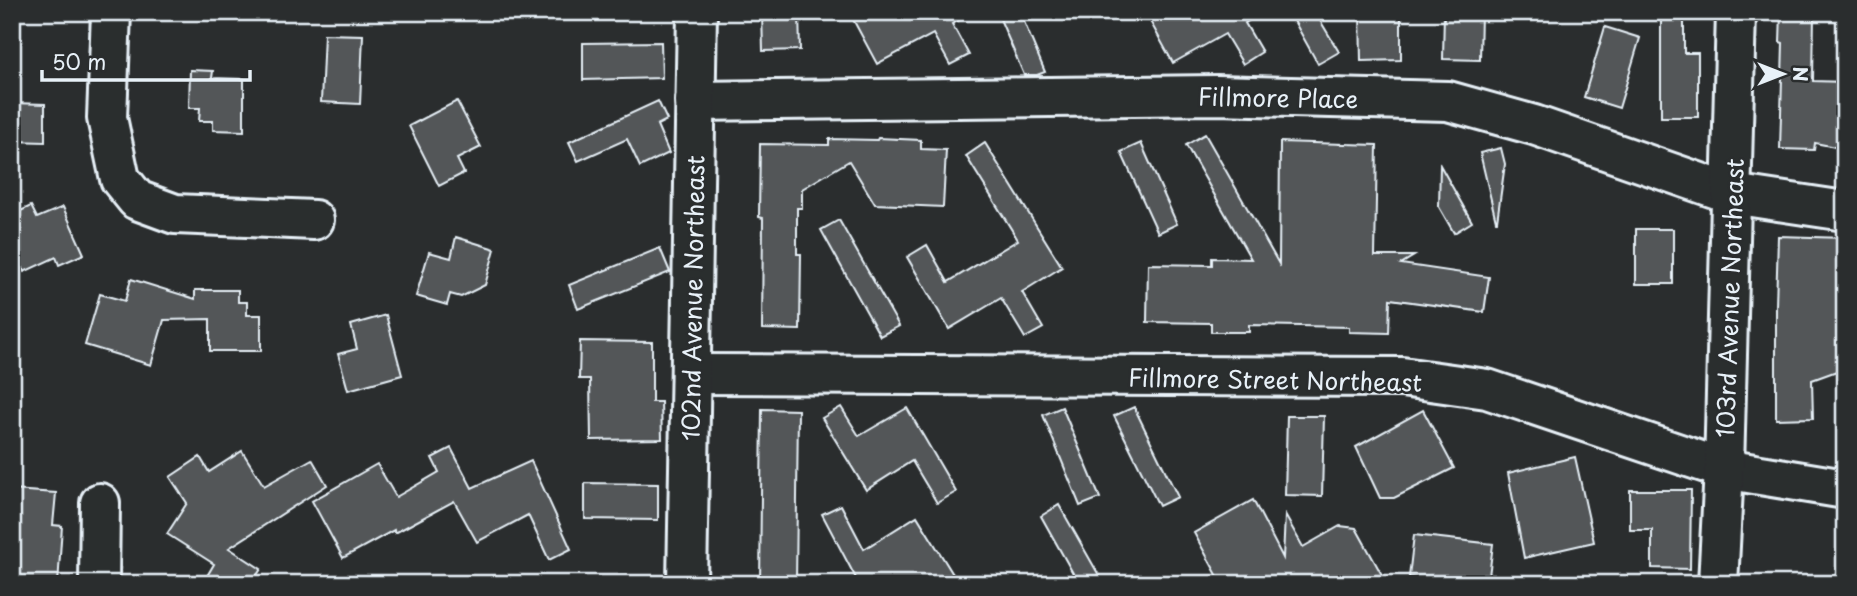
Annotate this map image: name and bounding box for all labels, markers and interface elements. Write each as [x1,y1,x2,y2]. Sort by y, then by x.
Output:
scale bar [42,38,250,82]
north arrow [1748,38,1818,108]
text: 50 m [52,45,106,77]
text: N [1787,66,1815,82]
street label: Fillmore Place [1198,78,1358,116]
street label: 102nd Avenue Northeast [672,155,712,441]
street label: 103rd Avenue Northeast [1706,158,1752,438]
street label: Fillmore Street Northeast [1128,358,1422,400]

